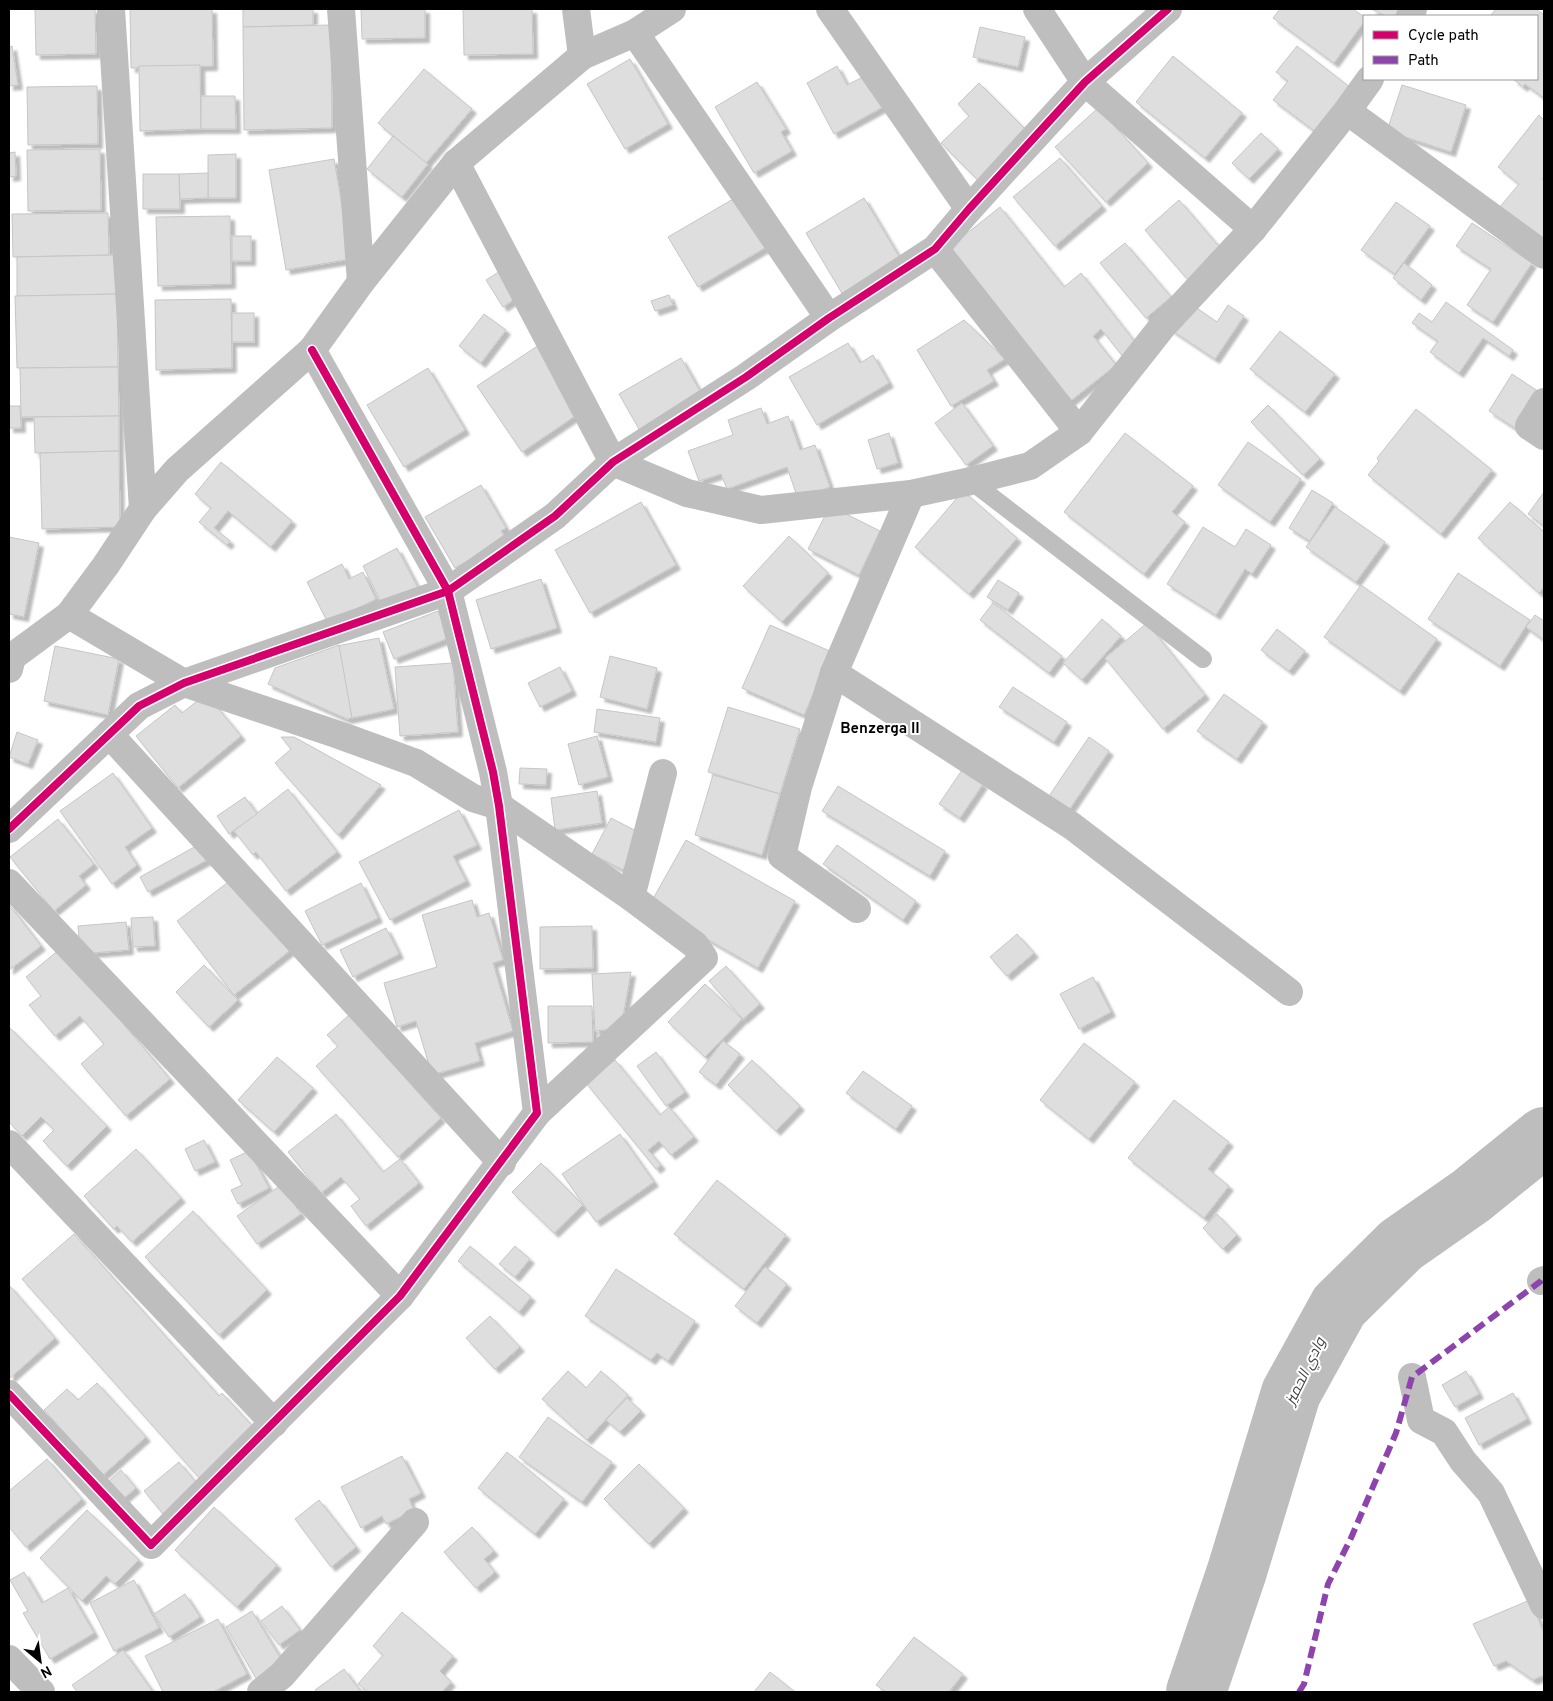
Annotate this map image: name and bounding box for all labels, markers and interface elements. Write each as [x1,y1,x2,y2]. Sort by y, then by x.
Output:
legend [1363,15,1538,80]
text: Cycle path [1408,27,1479,46]
text: Path [1408,52,1439,71]
district label: Benzerga II [840,720,920,739]
water label: وادي الحميز [1281,1334,1332,1411]
north arrow [15,1636,65,1686]
text: N [37,1661,54,1681]

